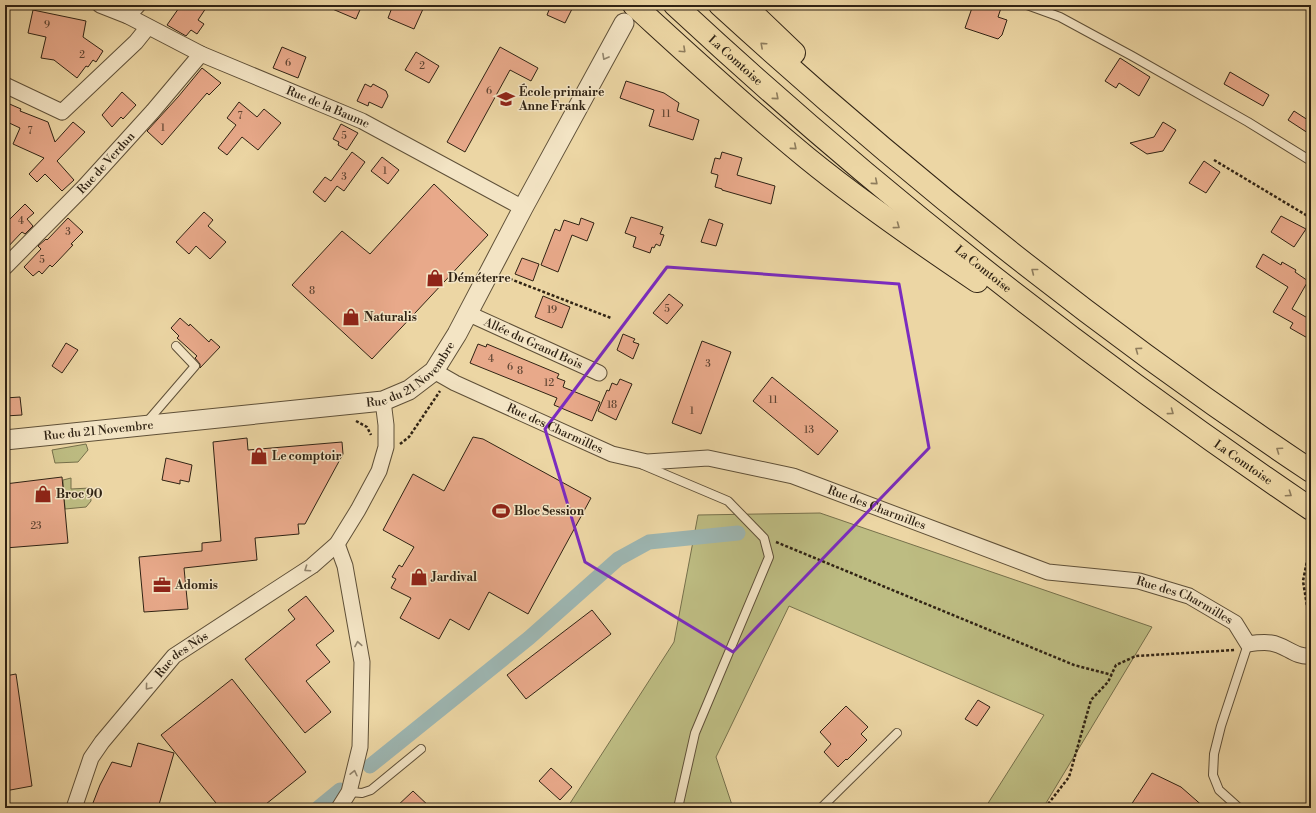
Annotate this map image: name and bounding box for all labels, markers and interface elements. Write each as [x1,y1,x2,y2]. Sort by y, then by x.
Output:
house number: 9 [44,19,50,31]
street label: La Comtoise [705,32,766,89]
one-way arrow [761,43,768,50]
one-way arrow [679,46,686,53]
house number: 2 [79,49,85,61]
one-way arrow [603,53,610,60]
house number: 6 [285,57,291,69]
house number: 2 [419,60,425,72]
street label: Rue de la Baume [284,83,372,131]
place label: École primaire Anne Frank [518,83,605,114]
house number: 6 [486,85,492,97]
school or university icon: École primaire Anne Frank [496,89,516,109]
one-way arrow [771,92,779,100]
house number: 11 [662,108,671,120]
house number: 7 [237,110,243,122]
house number: 1 [161,122,166,134]
house number: 7 [27,125,33,137]
street label: Rue de Verdun [74,129,138,197]
house number: 5 [341,130,347,142]
one-way arrow [789,143,797,150]
house number: 1 [383,165,388,177]
house number: 3 [341,171,347,183]
one-way arrow [870,177,878,184]
house number: 4 [18,215,24,227]
one-way arrow [893,221,900,228]
house number: 3 [65,226,71,238]
street label: La Comtoise [952,242,1015,296]
house number: 5 [39,254,45,266]
shop icon: Déméterre [425,268,445,288]
one-way arrow [1032,269,1039,276]
place label: Déméterre [448,271,511,286]
house number: 8 [309,285,315,297]
house number: 5 [664,303,670,315]
house number: 19 [547,304,557,316]
shop icon: Naturalis [341,307,361,327]
place label: Naturalis [364,310,417,325]
street label: Allée du Grand Bois [481,314,585,372]
street label: Rue du 21 Novembre [365,339,458,410]
one-way arrow [1135,347,1142,355]
house number: 4 [488,353,494,365]
house number: 3 [705,358,711,370]
house number: 6 [507,361,513,373]
house number: 8 [517,365,523,377]
house number: 12 [544,377,554,389]
house number: 11 [769,394,778,406]
house number: 18 [607,399,617,411]
street label: Rue des Charmilles [505,400,606,457]
house number: 1 [690,405,695,417]
one-way arrow [1167,407,1174,415]
street label: Rue du 21 Novembre [43,417,154,443]
house number: 13 [804,424,814,436]
street label: La Comtoise [1211,437,1276,488]
shop icon: Le comptoir [249,446,269,466]
one-way arrow [1276,448,1283,455]
place label: Le comptoir [272,449,341,464]
street label: Rue des Charmilles [825,482,928,533]
shop icon: Broc 90 [33,484,53,504]
place label: Broc 90 [56,487,103,502]
one-way arrow [1285,489,1292,497]
sports icon: Bloc Session [491,501,511,521]
place label: Bloc Session [514,504,585,519]
house number: 23 [30,520,42,532]
one-way arrow [304,564,311,572]
shop icon: Jardival [409,567,429,587]
place label: Jardival [430,570,477,585]
street label: Rue des Charmilles [1135,573,1236,628]
office icon: Adomis [152,575,172,595]
place label: Adomis [174,578,218,593]
street label: Rue des Nôs [152,628,211,681]
one-way arrow [355,640,363,647]
one-way arrow [145,683,152,690]
one-way arrow [349,769,357,776]

